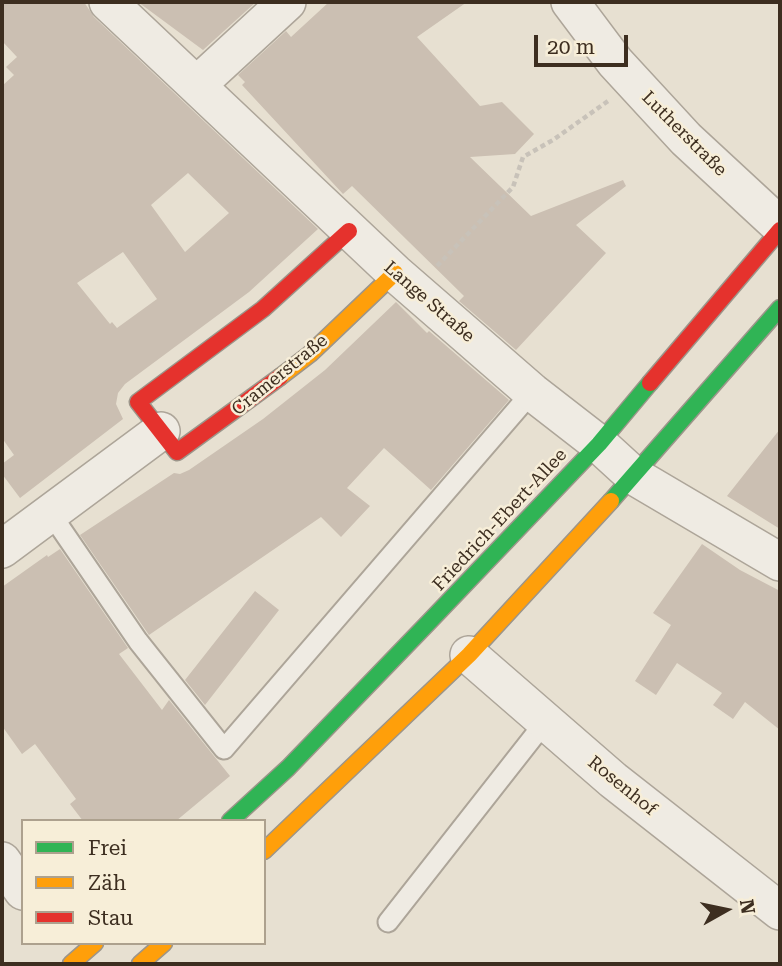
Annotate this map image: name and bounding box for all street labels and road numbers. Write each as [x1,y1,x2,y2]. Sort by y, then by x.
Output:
street label: Lutherstraße [637,87,731,181]
street label: Lange Straße [379,257,479,347]
street label: Cramerstraße [228,330,332,420]
street label: Friedrich-Ebert-Allee [429,444,571,596]
street label: Rosenhof [583,752,661,820]

